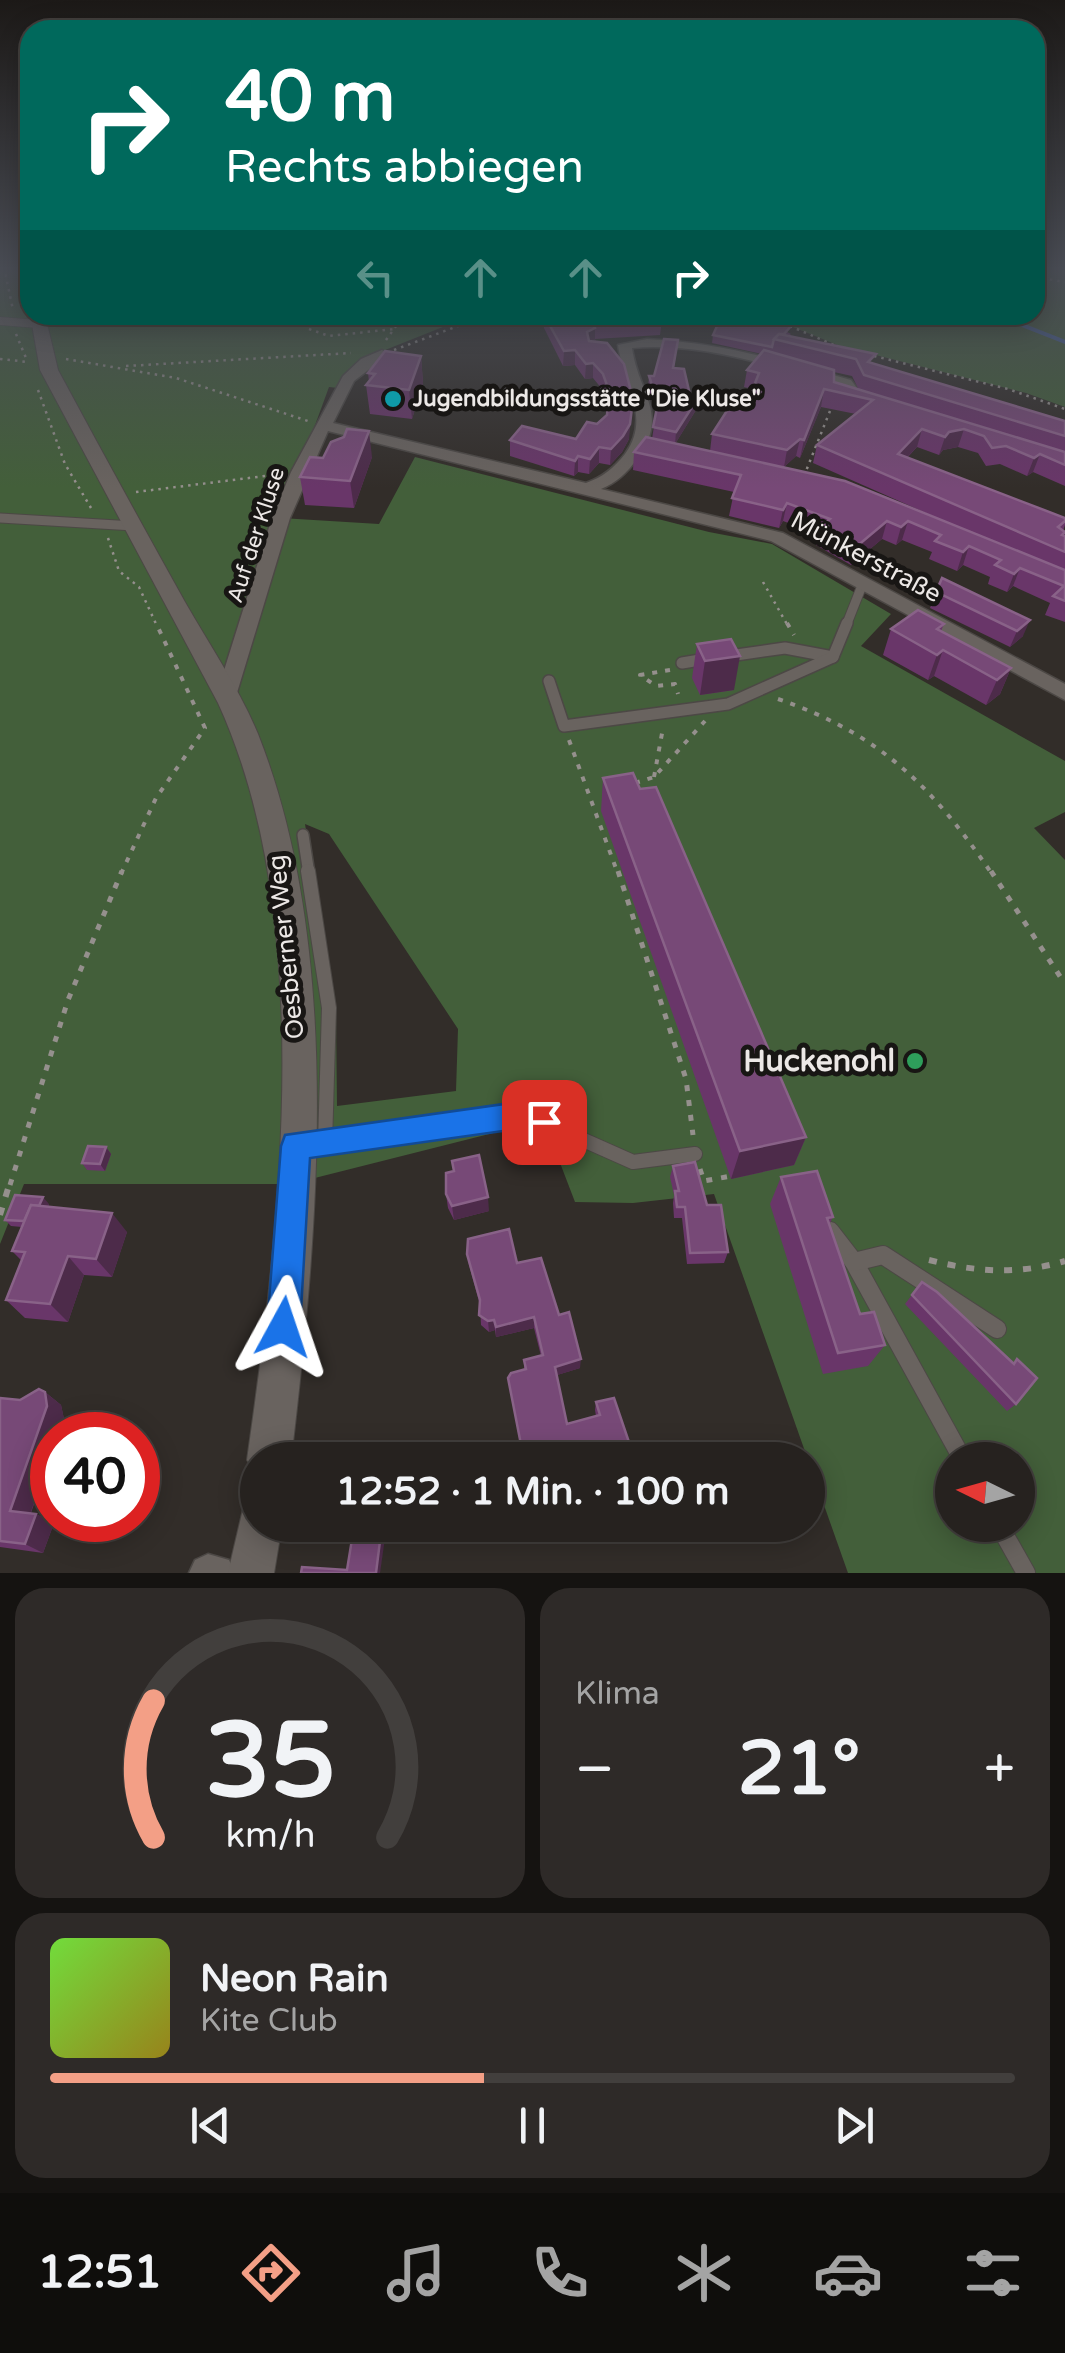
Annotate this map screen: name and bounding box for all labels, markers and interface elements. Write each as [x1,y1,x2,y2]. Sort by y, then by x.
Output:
text: 40 m [225,56,395,140]
icon: right [60,60,190,190]
text: Rechts abbiegen [225,141,584,195]
icon: left [348,250,403,305]
icon: ahead [453,250,508,305]
icon: ahead [558,250,613,305]
icon: right [663,250,718,305]
place label: Jugendbildungsstätte "Die Kluse" [412,386,761,412]
marker: Jugendbildungsstätte "Die Kluse" [382,388,404,410]
street label: Auf der Kluse [222,464,290,606]
street label: Münkerstraße [786,505,946,609]
street label: Oesberner Weg [261,853,311,1041]
place label: Huckenohl [743,1043,895,1080]
marker: Huckenohl [904,1050,926,1072]
pin [502,1080,587,1165]
icon: arrive [517,1095,572,1150]
position arrow [231,1275,335,1379]
speed limit sign: 40 [30,1412,160,1542]
north arrow [935,1442,1035,1542]
map controls [935,1442,1035,1542]
text: 12:52 · 1 Min. · 100 m [336,1469,729,1515]
text: Klima [575,1675,660,1713]
text: 35 [205,1700,335,1825]
text: 21° [738,1724,860,1814]
text: − [575,1737,614,1803]
text: + [984,1737,1015,1803]
text: km/h [225,1814,315,1857]
text: Neon Rain [200,1956,389,2002]
text: Kite Club [200,2002,338,2040]
icon: previous [183,2098,238,2153]
icon: pause [505,2098,560,2153]
icon: next [827,2098,882,2153]
icon: directions [236,2238,306,2308]
icon: music [381,2238,451,2308]
icon: phone [525,2238,595,2308]
icon: climate [669,2238,739,2308]
icon: car [813,2238,883,2308]
icon: filters [958,2238,1028,2308]
text: 12:51 [37,2246,162,2300]

